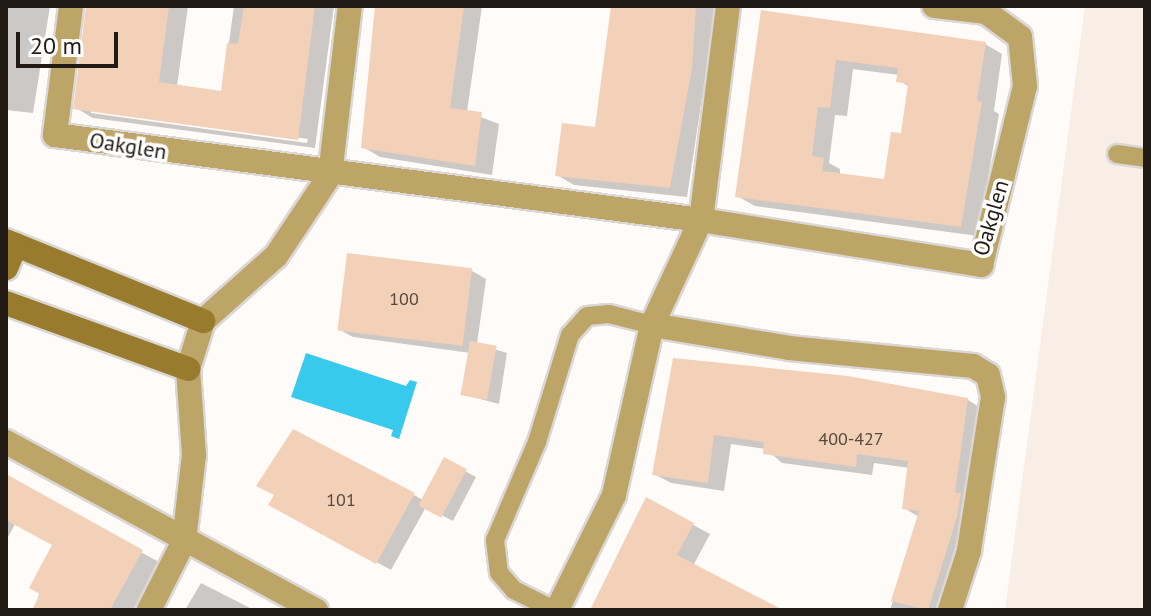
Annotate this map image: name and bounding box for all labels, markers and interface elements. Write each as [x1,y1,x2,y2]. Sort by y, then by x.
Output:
scale bar [20,16,122,66]
text: 20 m [30,30,82,61]
street label: Oakglen [88,127,168,165]
street label: Oakglen [968,177,1014,259]
house number: 100 [389,288,419,310]
house number: 400-427 [818,428,884,450]
house number: 101 [326,489,356,511]

